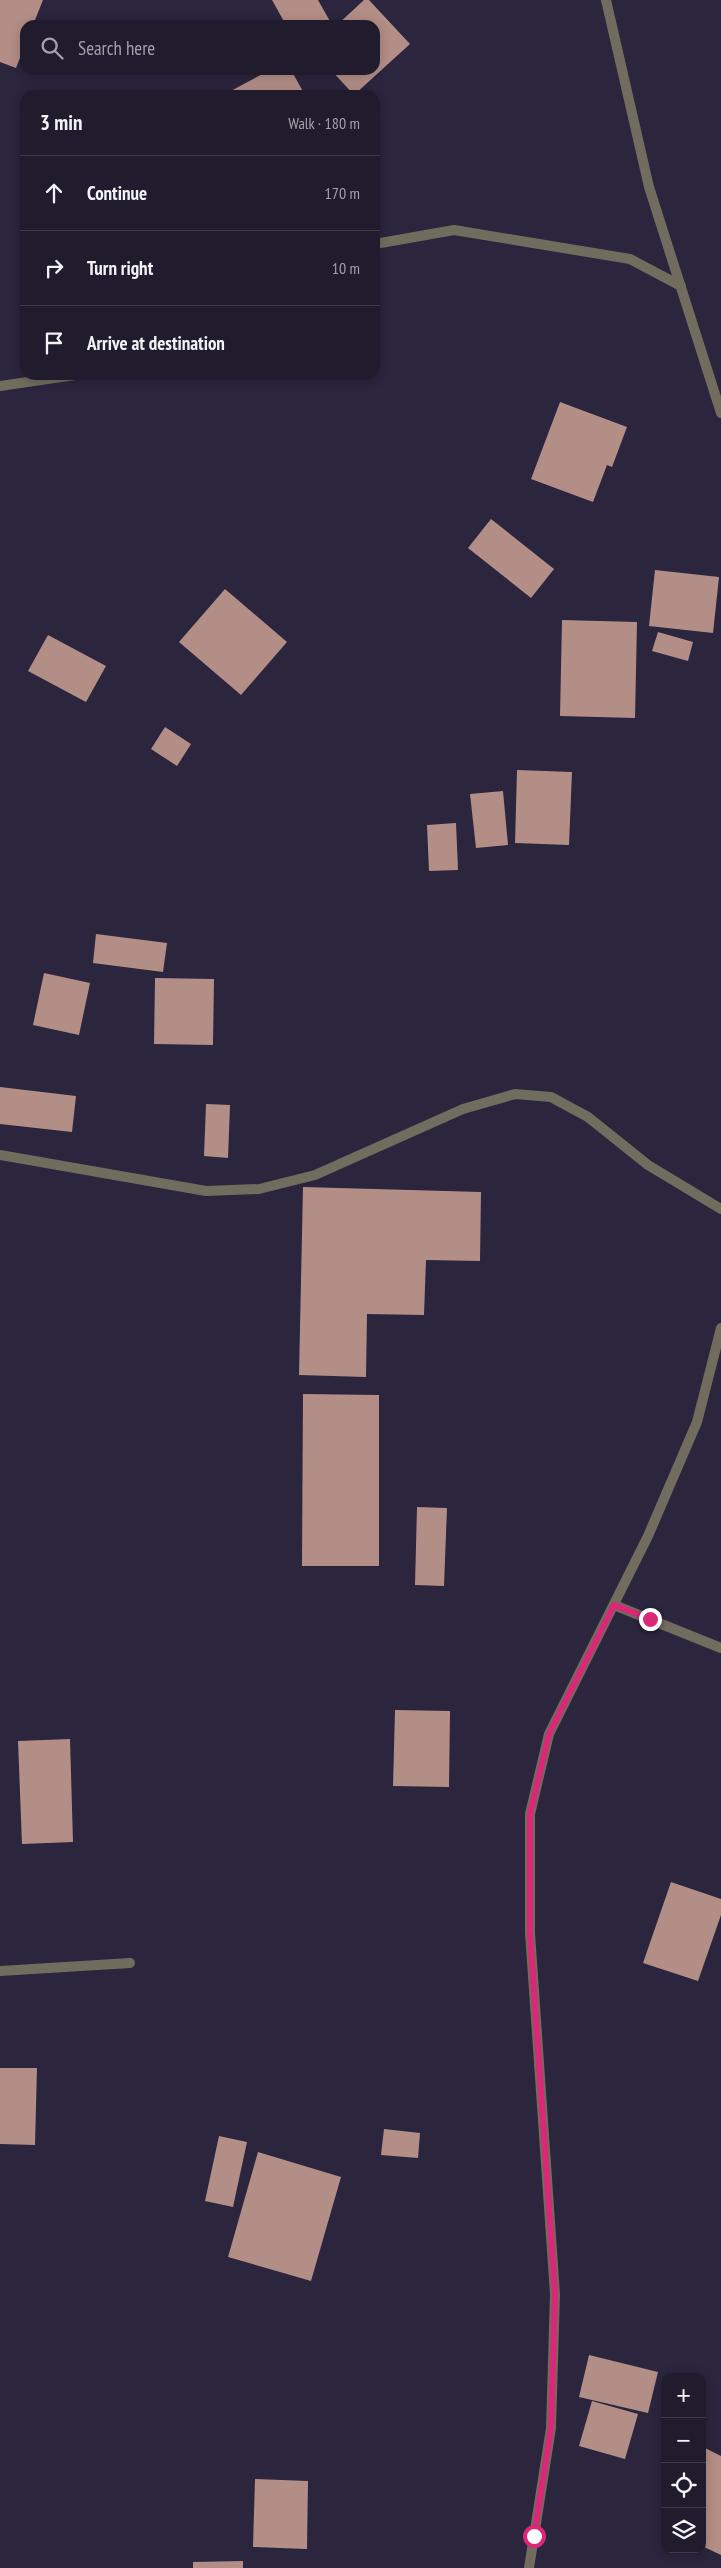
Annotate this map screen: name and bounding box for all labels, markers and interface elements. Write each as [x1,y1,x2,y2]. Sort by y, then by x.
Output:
search box [20,20,380,75]
icon: search [38,34,66,62]
text: Search here [78,36,155,60]
text: 3 min [40,109,82,136]
text: Walk · 180 m [288,113,360,133]
icon: ahead [40,179,68,207]
text: Continue [87,181,147,205]
text: 170 m [325,183,360,203]
icon: right [40,254,68,282]
text: Turn right [87,256,153,280]
text: 10 m [332,258,360,278]
icon: arrive [40,329,68,357]
text: Arrive at destination [87,331,225,355]
route end [639,1608,662,1631]
map controls [661,2373,706,2553]
button: + [661,2373,706,2418]
button: − [661,2418,706,2463]
button: locate [661,2463,706,2508]
button: layers [661,2508,706,2553]
route start [523,2525,546,2548]

